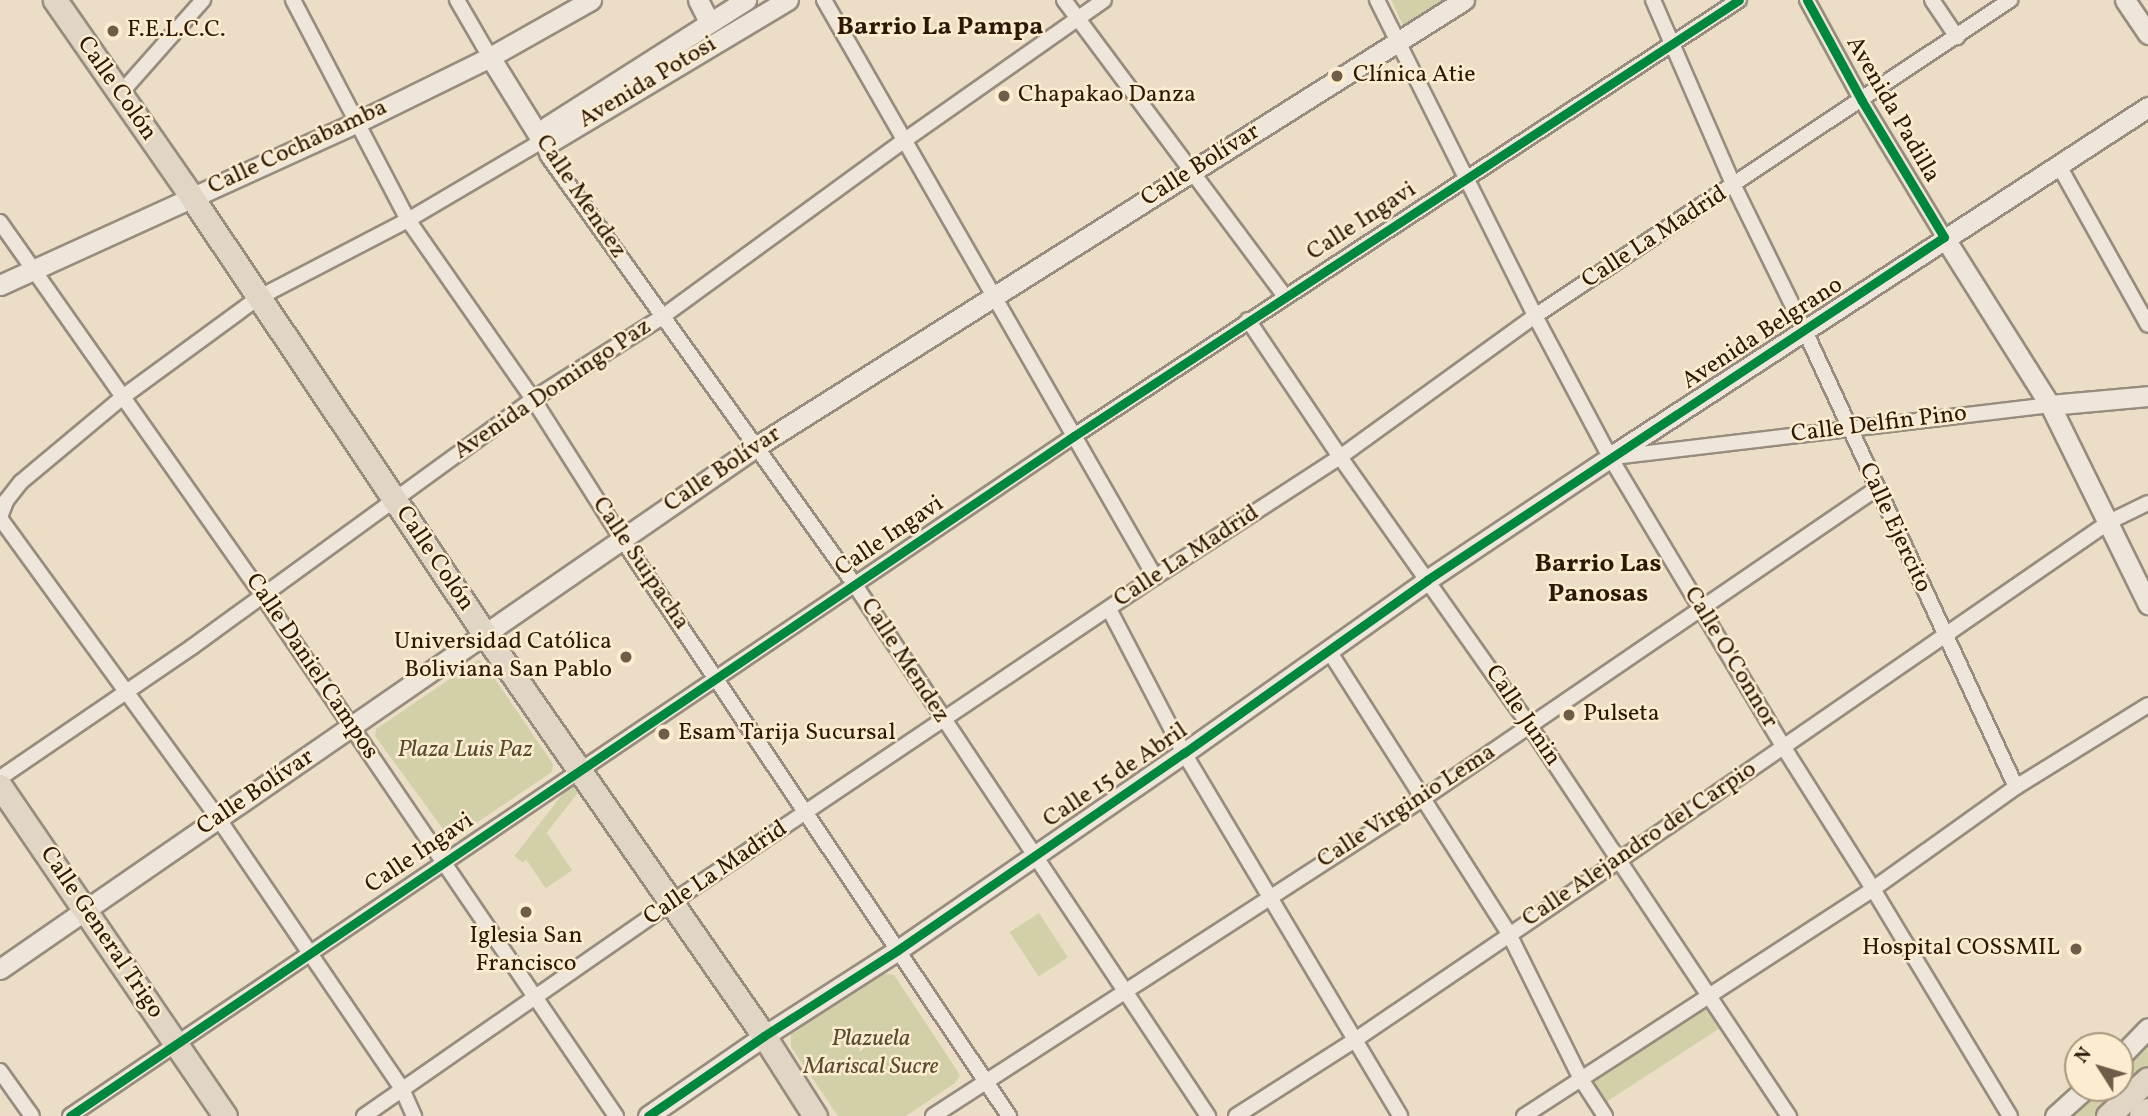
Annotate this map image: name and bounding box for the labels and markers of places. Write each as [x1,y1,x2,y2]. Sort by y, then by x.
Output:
place label: F.E.L.C.C. [127,17,226,45]
marker: F.E.L.C.C. [105,23,121,39]
place label: Clínica Atie [1353,62,1476,90]
marker: Clínica Atie [1327,66,1347,86]
place label: Chapakao Danza [1018,82,1196,110]
marker: Chapakao Danza [996,88,1012,104]
place label: Universidad Católica Boliviana San Pablo [394,629,612,685]
marker: Universidad Católica Boliviana San Pablo [618,649,634,665]
place label: Pulseta [1583,701,1660,729]
marker: Pulseta [1561,707,1577,723]
place label: Esam Tarija Sucursal [678,720,896,748]
marker: Esam Tarija Sucursal [656,726,672,742]
marker: Iglesia San Francisco [518,904,534,920]
place label: Iglesia San Francisco [469,923,583,979]
place label: Hospital COSSMIL [1862,935,2060,963]
marker: Hospital COSSMIL [2066,939,2086,959]

